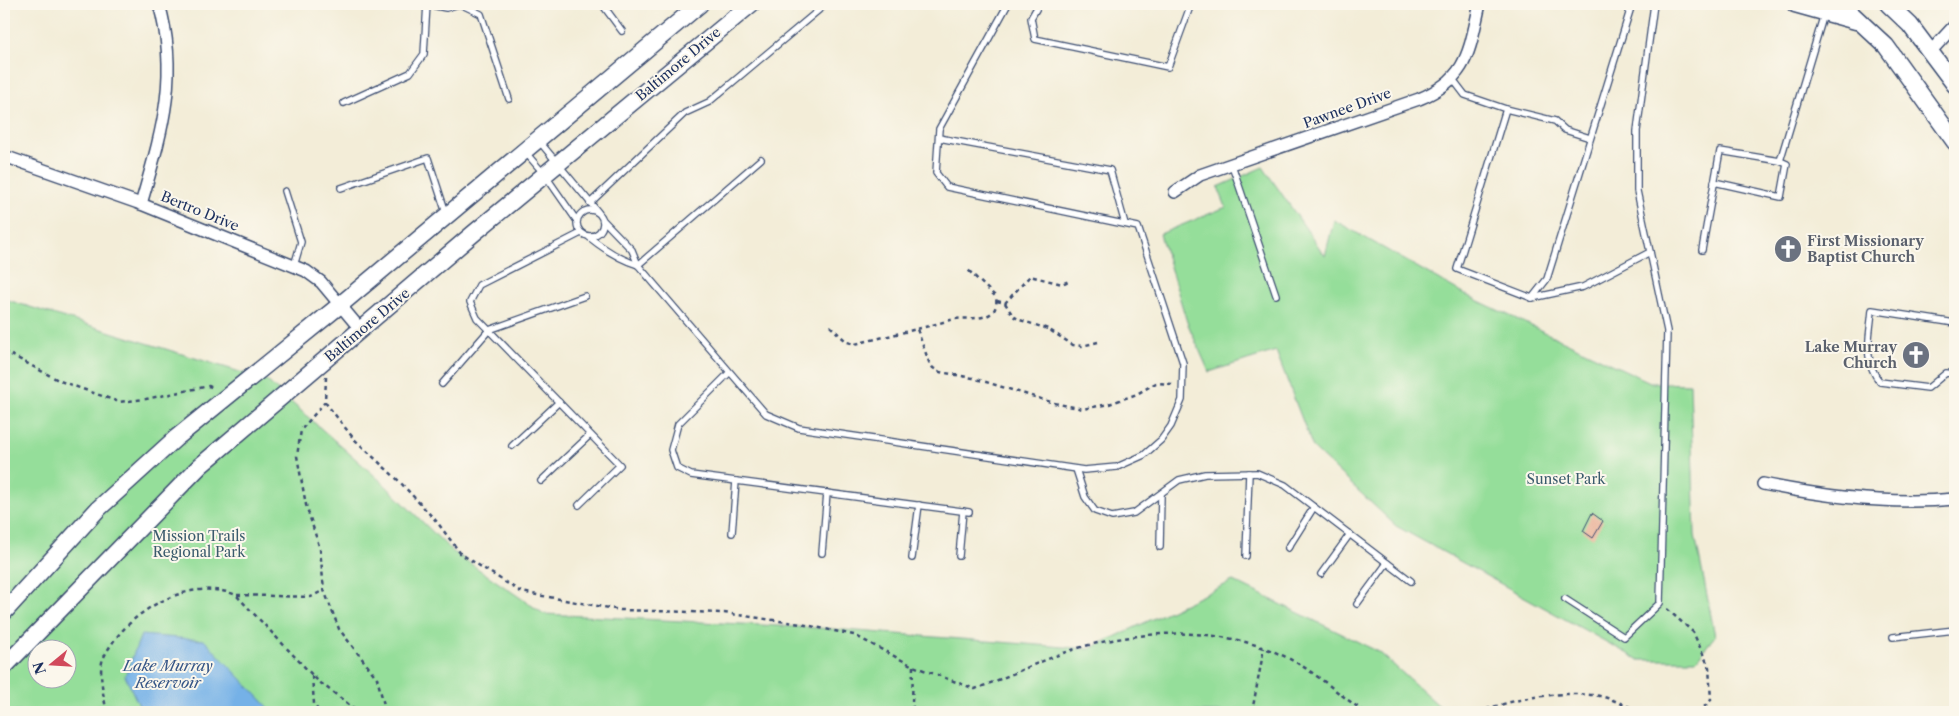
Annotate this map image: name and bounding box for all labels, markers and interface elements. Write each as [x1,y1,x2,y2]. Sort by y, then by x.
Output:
street label: Baltimore Drive [632,23,724,105]
street label: Pawnee Drive [1301,84,1394,132]
street label: Bertro Drive [158,187,242,235]
place label: First Missionary Baptist Church [1807,232,1924,266]
church icon: First Missionary Baptist Church [1773,234,1803,264]
street label: Baltimore Drive [321,284,413,366]
place label: Lake Murray Church [1805,338,1897,372]
church icon: Lake Murray Church [1901,340,1931,370]
park label: Sunset Park [1527,470,1606,488]
park label: Mission Trails Regional Park [153,527,246,561]
north arrow [28,638,78,688]
water label: Lake Murray Reservoir [122,656,213,692]
text: N [29,659,50,677]

